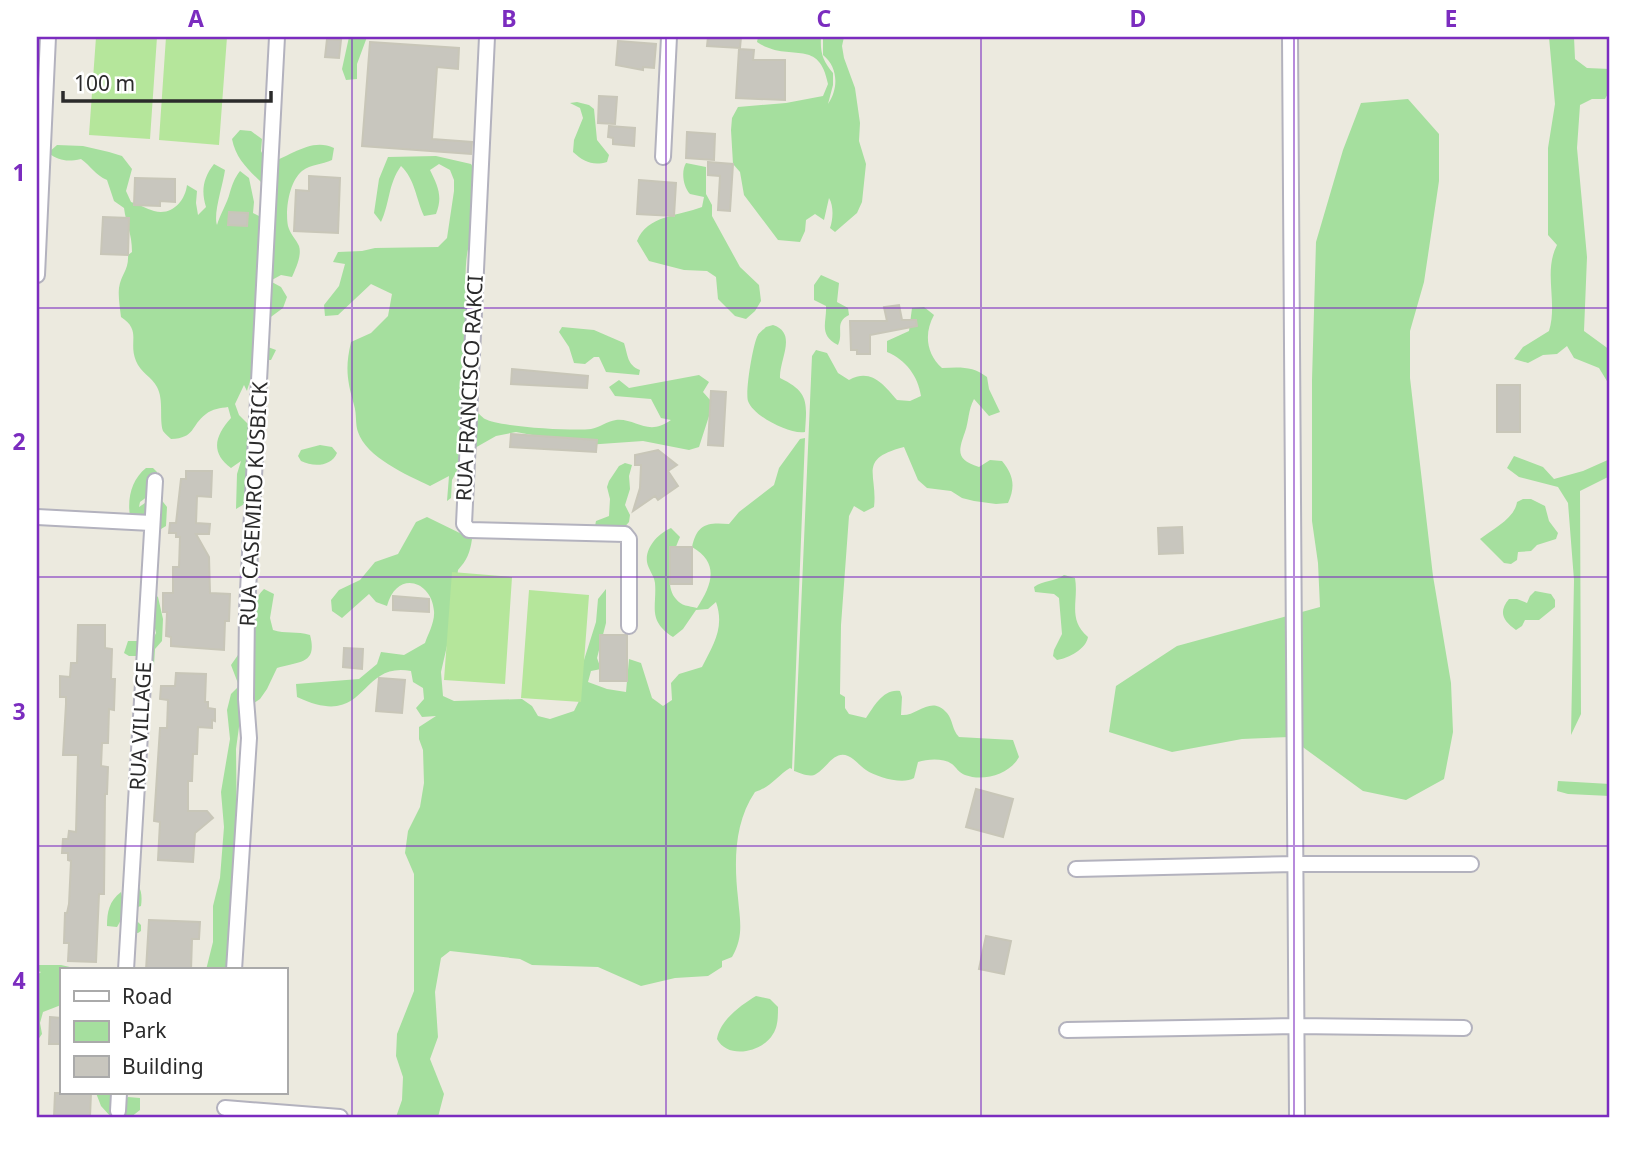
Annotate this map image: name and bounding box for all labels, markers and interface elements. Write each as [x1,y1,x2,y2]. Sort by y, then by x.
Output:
text: A [188,2,204,34]
text: B [501,2,517,34]
text: C [817,2,832,34]
text: D [1130,2,1146,34]
text: E [1445,2,1457,34]
scale bar [63,60,271,104]
text: 100 m [74,69,135,97]
text: 1 [12,156,26,188]
street label: RUA FRANCISCO RAKCI [449,274,489,502]
street label: RUA CASEMIRO KUSBICK [233,381,273,627]
text: 2 [12,425,26,457]
street label: RUA VILLAGE [123,661,157,791]
text: 3 [12,695,26,727]
text: 4 [12,964,26,996]
legend [60,968,287,1094]
text: Road [122,982,172,1010]
text: Park [122,1016,167,1044]
text: Building [122,1052,204,1080]

